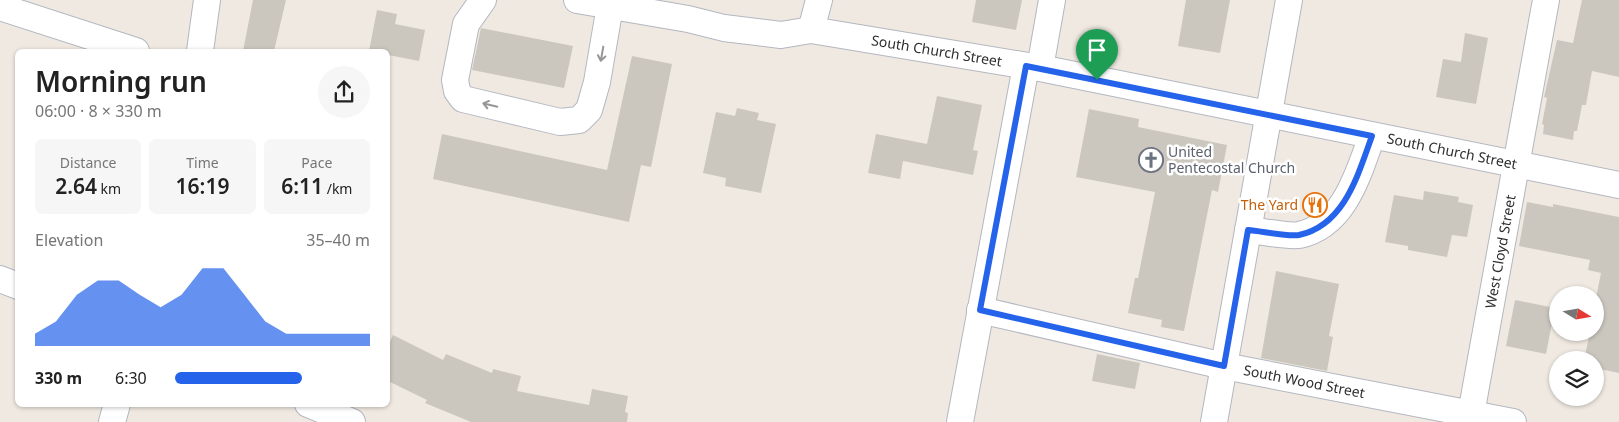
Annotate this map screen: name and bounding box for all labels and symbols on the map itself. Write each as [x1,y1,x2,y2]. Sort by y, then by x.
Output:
pin [1076,29,1118,80]
street label: South Church Street [870,30,1003,71]
one-way arrow [596,46,606,62]
one-way arrow [483,100,499,109]
street label: South Church Street [1385,128,1519,173]
place label: United Pentecostal Church [1168,142,1295,177]
church icon: United Pentecostal Church [1138,147,1164,173]
restaurant icon: The Yard [1302,192,1328,218]
street label: West Cloyd Street [1480,193,1520,310]
place label: The Yard [1241,195,1298,214]
north arrow [1549,286,1604,341]
street label: South Wood Street [1242,360,1367,402]

